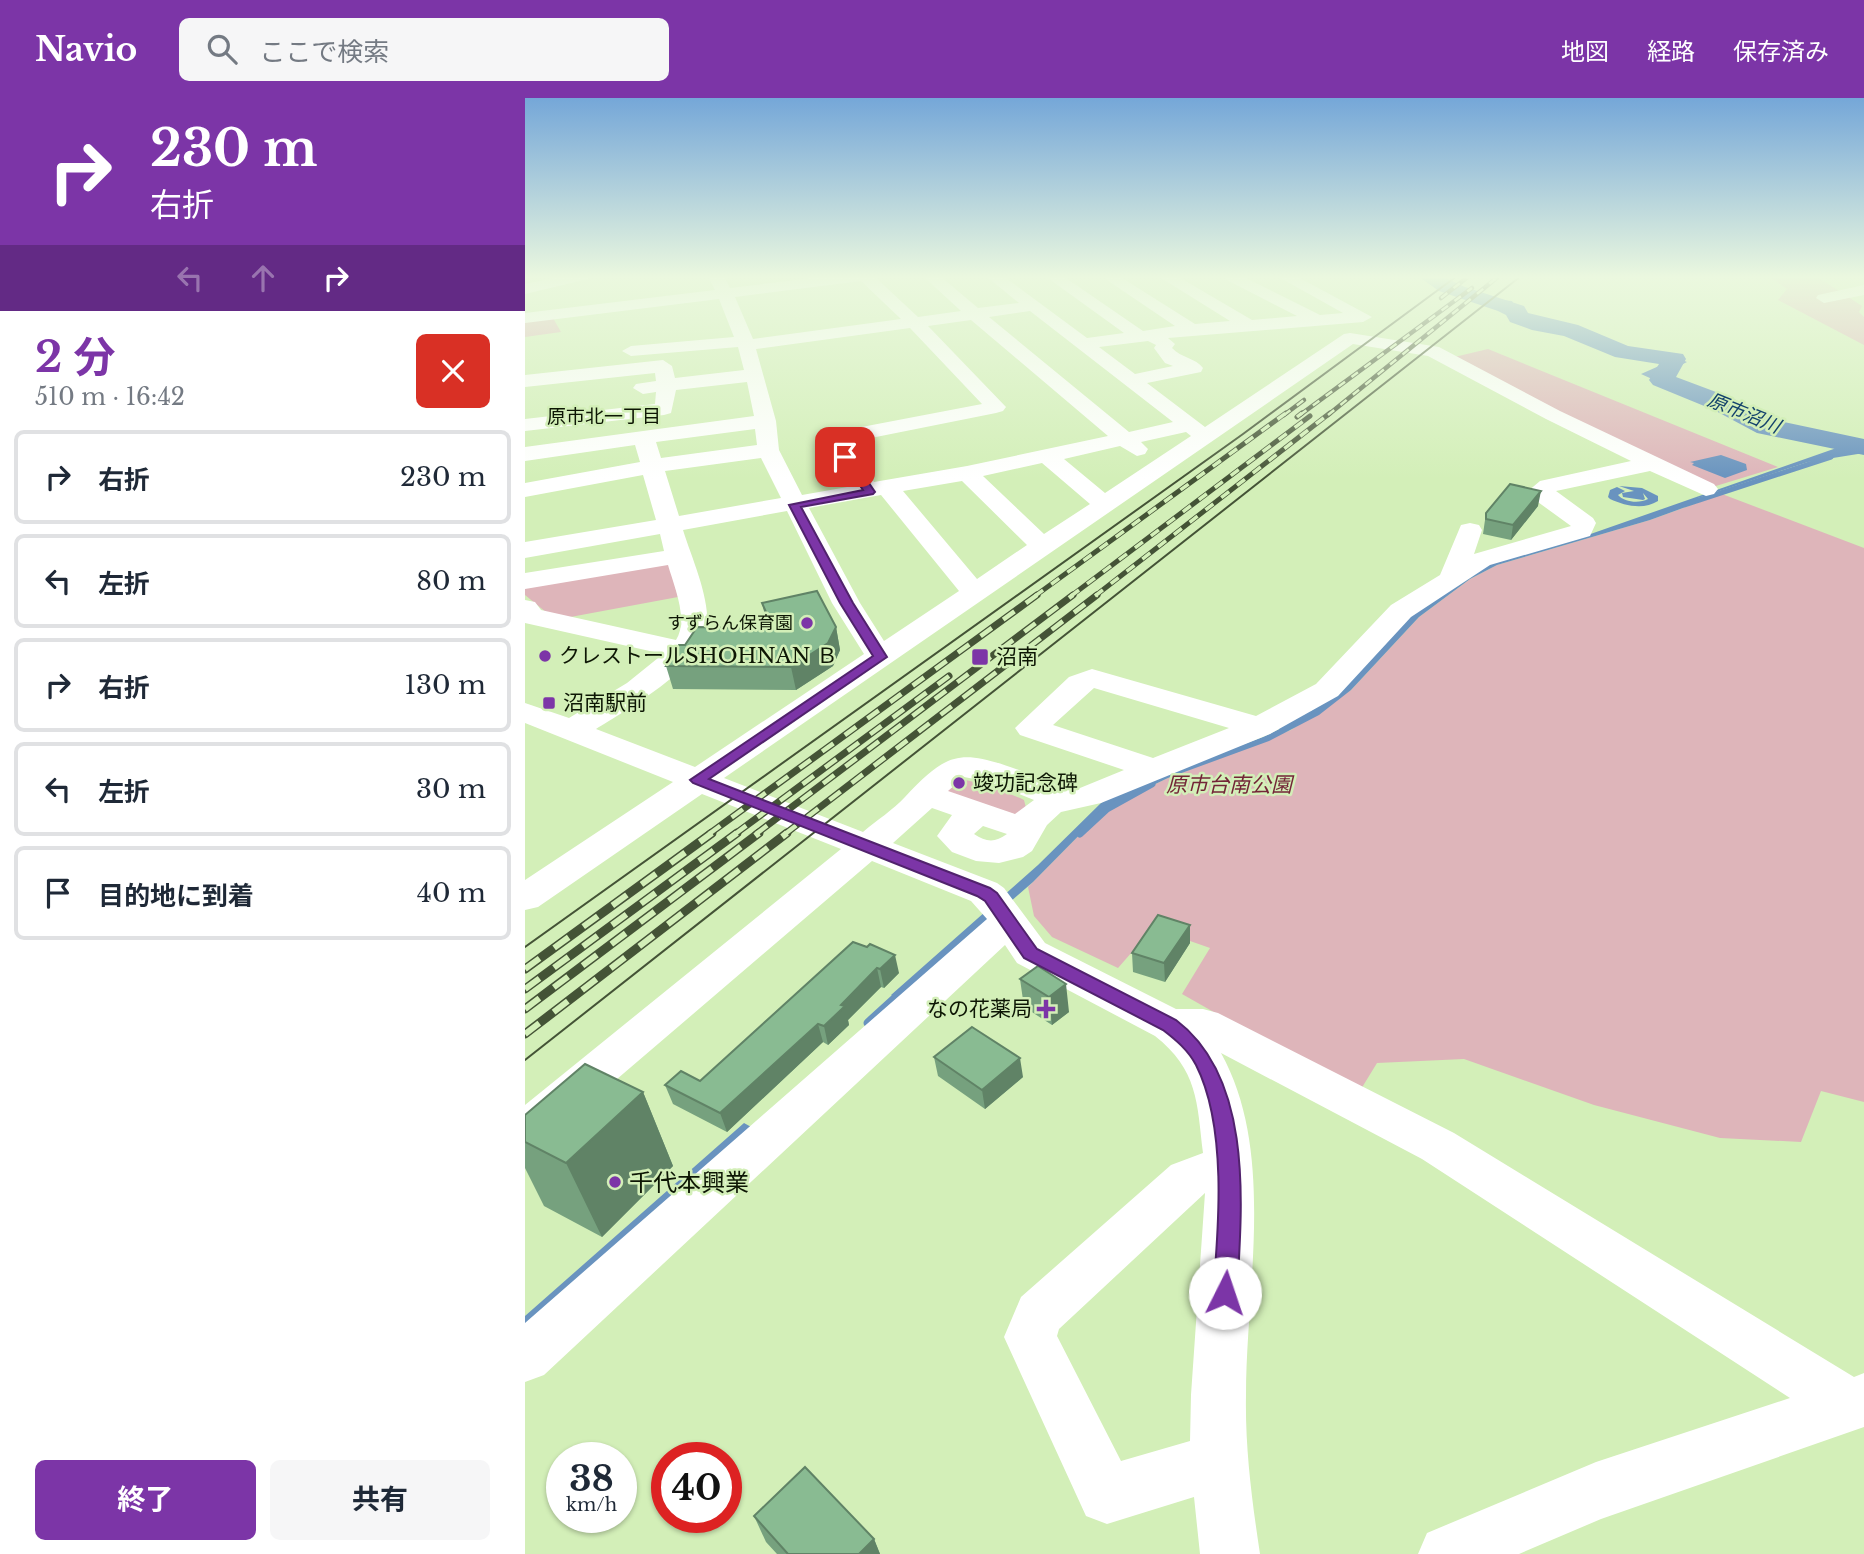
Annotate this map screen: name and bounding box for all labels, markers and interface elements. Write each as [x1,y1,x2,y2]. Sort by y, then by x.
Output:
search box [179,18,669,81]
text: Navio [35,29,137,70]
icon: search [203,30,241,68]
text: ここで検索 [259,36,389,68]
text: 地図 [1561,37,1609,66]
text: 経路 [1647,37,1695,66]
text: 保存済み [1733,37,1829,66]
text: 230 m [150,118,317,179]
icon: right [35,126,126,217]
text: 右折 [150,185,214,225]
icon: left [171,259,209,297]
icon: ahead [244,259,282,297]
icon: right [317,259,355,297]
text: 2 分 [35,331,116,383]
button: close [416,334,490,408]
text: 510 m · 16:42 [35,383,185,411]
water label: 原市沼川 [1704,388,1785,439]
district label: 原市北一丁目 [547,405,661,428]
pin [815,427,875,487]
icon: arrive [826,438,864,476]
icon: right [39,458,77,496]
text: 230 m [400,461,486,493]
text: 右折 [98,464,150,496]
icon: left [39,562,77,600]
text: 80 m [416,565,486,597]
text: 左折 [98,568,150,600]
place label: すずらん保育園 [667,612,793,634]
marker: すずらん保育園 [799,615,815,631]
place label: クレストールSHOHNAN Ｂ [559,643,838,669]
place label: 沼南 [996,644,1038,670]
marker: 沼南 [970,647,990,667]
marker: クレストールSHOHNAN Ｂ [537,648,553,664]
icon: right [39,666,77,704]
text: 130 m [404,669,486,701]
text: 右折 [98,672,150,704]
place label: 沼南駅前 [563,690,647,716]
marker: 沼南駅前 [541,695,557,711]
icon: left [39,770,77,808]
place label: 竣功記念碑 [973,770,1078,796]
park label: 原市台南公園 [1166,772,1295,798]
text: 30 m [416,773,486,805]
marker: 竣功記念碑 [951,775,967,791]
text: 左折 [98,776,150,808]
icon: arrive [39,874,77,912]
text: 40 m [417,877,486,909]
text: 目的地に到着 [98,880,254,912]
place label: なの花薬局 [927,996,1032,1022]
marker: なの花薬局 [1038,1001,1054,1017]
place label: 千代本興業 [629,1168,749,1197]
marker: 千代本興業 [607,1174,623,1190]
position arrow [1188,1256,1262,1330]
speed limit sign: 40 [651,1442,742,1533]
text: 38 [569,1457,614,1500]
button: 終了 [35,1460,256,1540]
button: 共有 [270,1460,490,1540]
text: km/h [566,1494,617,1516]

